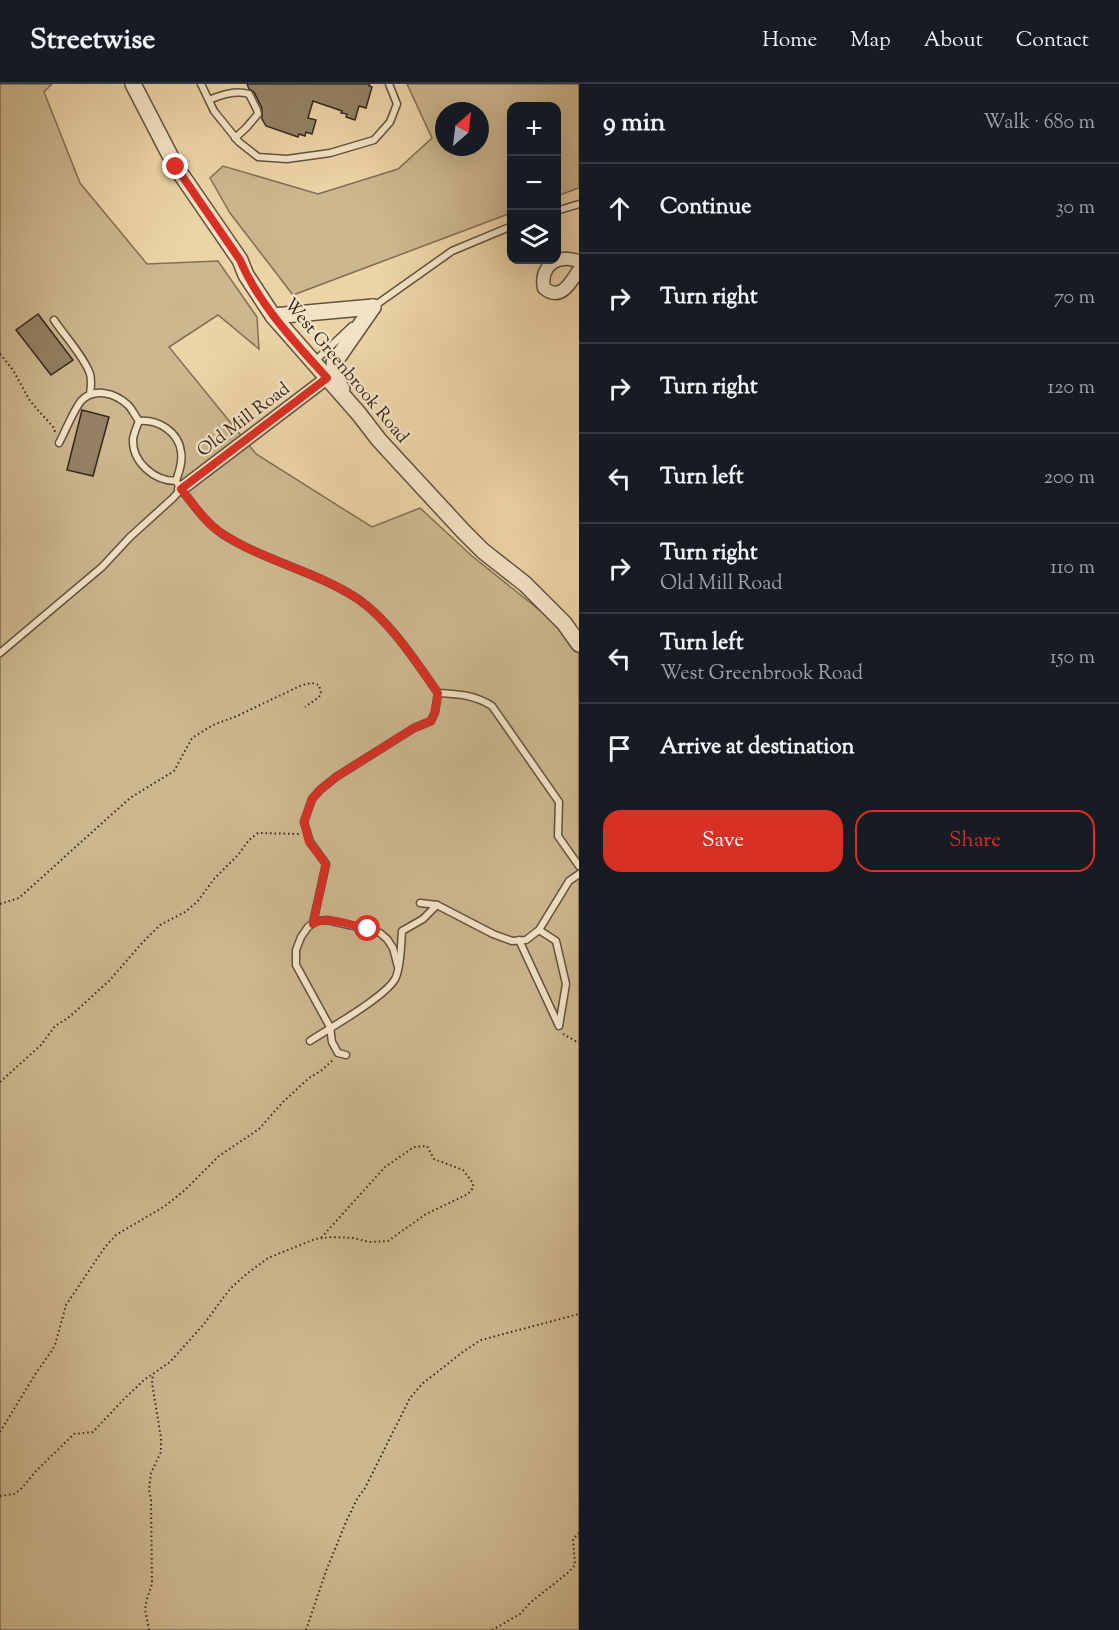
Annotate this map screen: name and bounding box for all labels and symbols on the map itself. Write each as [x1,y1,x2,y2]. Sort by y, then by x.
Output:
north arrow [435,102,489,156]
route end [162,153,188,179]
street label: West Greenbrook Road [277,293,414,450]
street label: Old Mill Road [192,377,296,464]
route start [354,915,380,941]

